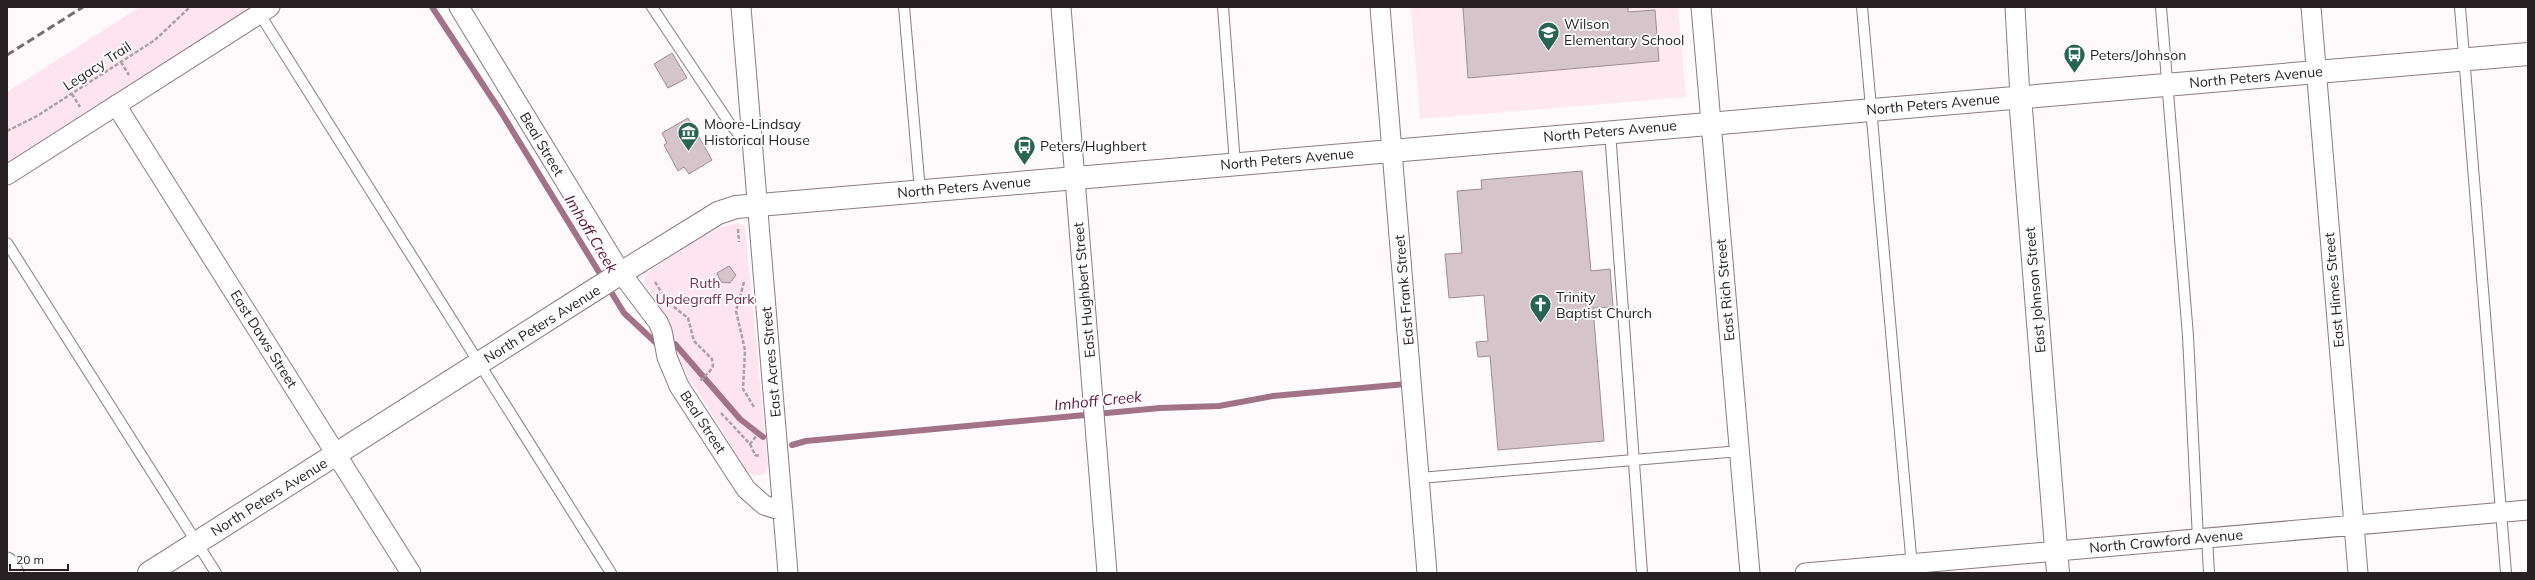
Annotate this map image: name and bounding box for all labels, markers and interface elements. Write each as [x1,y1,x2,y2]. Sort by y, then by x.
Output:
place label: Wilson Elementary School [1564,15,1684,49]
school or university icon: Wilson Elementary School [1535,19,1561,52]
street label: Legacy Trail [60,37,134,95]
bus stop icon: Peters/Johnson [2062,42,2088,75]
place label: Peters/Johnson [2090,46,2186,64]
street label: North Peters Avenue [2189,62,2323,92]
street label: North Peters Avenue [1866,89,2000,119]
street label: Beal Street [516,109,568,179]
place label: Moore-Lindsay Historical House [704,115,810,149]
street label: North Peters Avenue [1543,116,1677,146]
museum icon: Moore-Lindsay Historical House [675,119,701,152]
bus stop icon: Peters/Hughbert [1011,133,1037,166]
place label: Peters/Hughbert [1040,137,1147,155]
street label: North Peters Avenue [1220,144,1354,174]
street label: North Peters Avenue [897,172,1031,202]
water label: Imhoff Creek [561,191,623,277]
street label: East Hughbert Street [1069,221,1099,359]
street label: East Johnson Street [2021,226,2049,354]
street label: East Himes Street [2320,232,2348,348]
street label: East Frank Street [1390,234,1418,346]
street label: East Rich Street [1712,238,1738,342]
park label: Ruth Updegraff Park [656,274,755,308]
street label: North Peters Avenue [480,281,604,367]
street label: East Daws Street [227,287,301,391]
place label: Trinity Baptist Church [1556,288,1652,322]
church icon: Trinity Baptist Church [1527,292,1553,325]
street label: East Acres Street [757,306,785,418]
water label: Imhoff Creek [1053,386,1144,415]
street label: Beal Street [676,387,730,457]
street label: North Peters Avenue [207,454,331,540]
street label: North Crawford Avenue [2088,525,2244,557]
scale bar [10,546,68,572]
text: 20 m [16,552,44,567]

